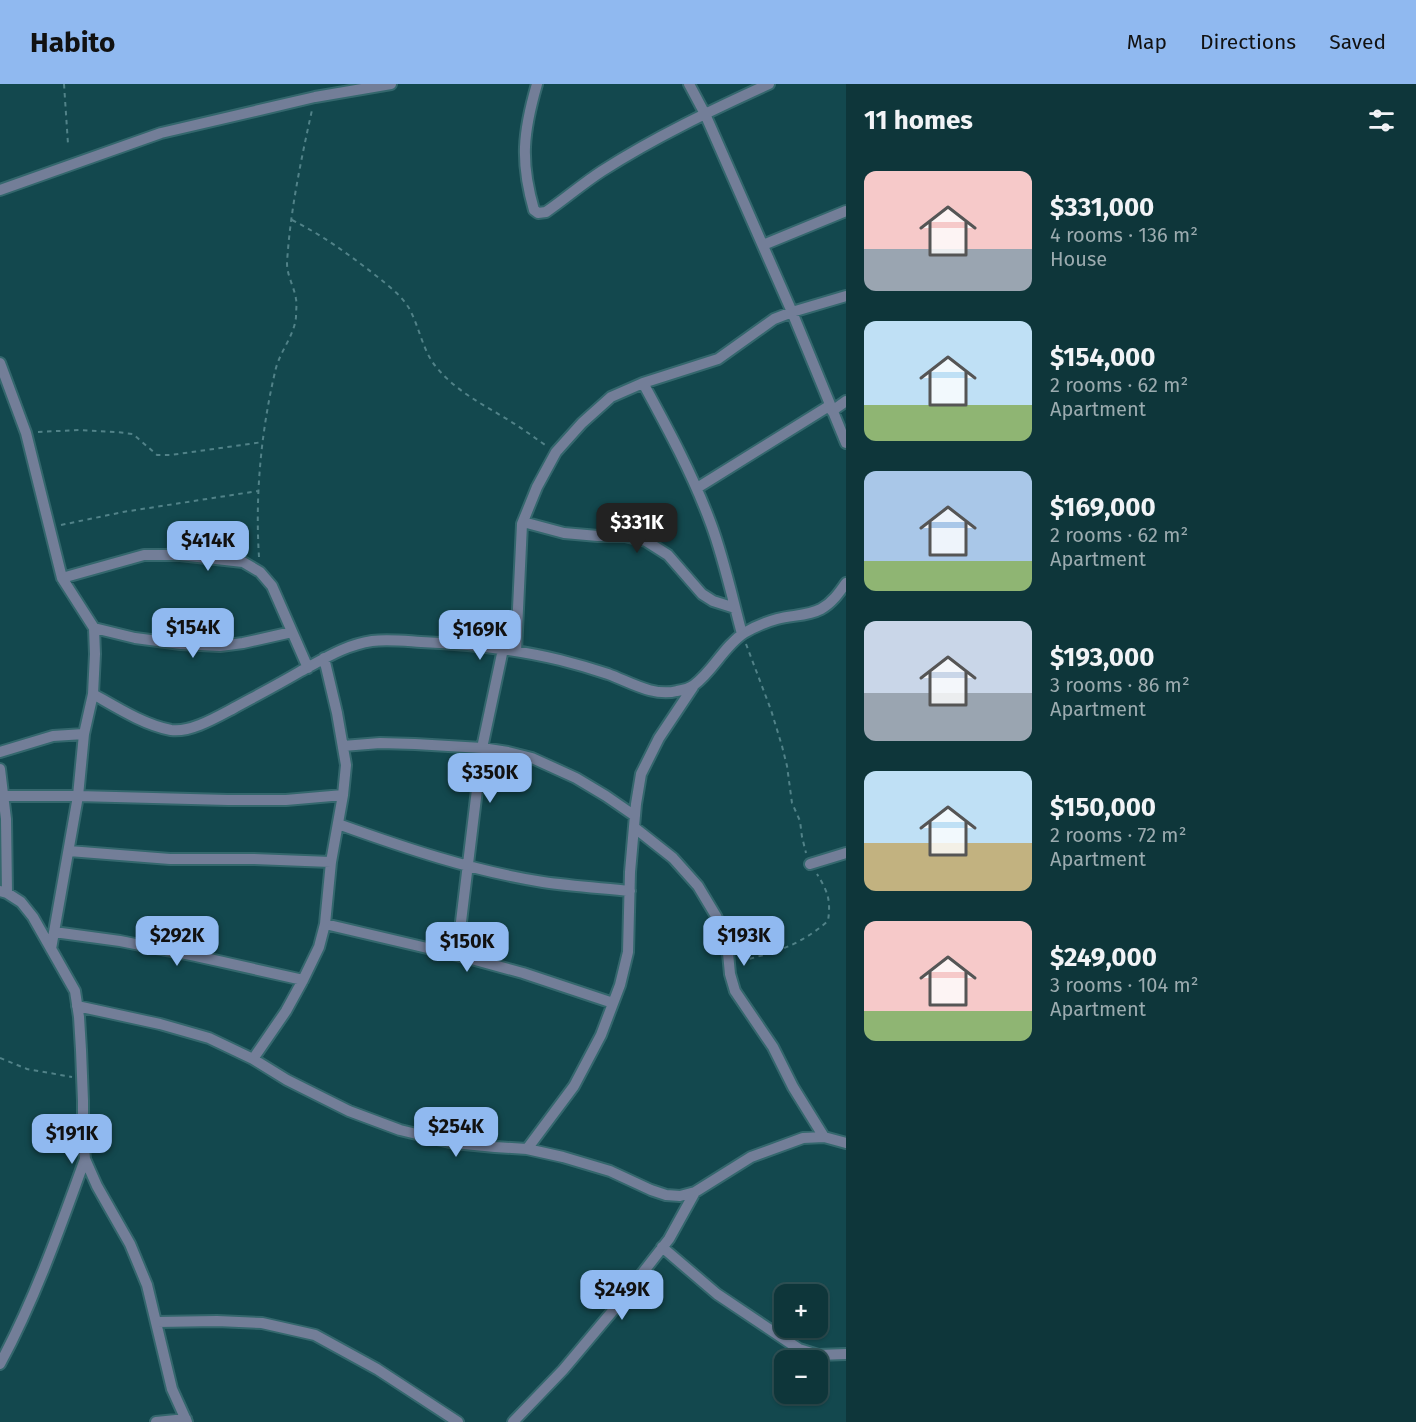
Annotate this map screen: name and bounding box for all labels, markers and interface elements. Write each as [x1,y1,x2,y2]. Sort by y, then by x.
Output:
text: Habito [30,26,115,59]
text: Map [1127,29,1167,55]
text: Directions [1200,29,1296,55]
text: Saved [1329,29,1386,55]
icon: filters [1365,104,1398,137]
text: 11 homes [864,105,973,136]
text: $331,000 [1050,192,1154,223]
icon: home [912,195,984,267]
text: 4 rooms · 136 m² [1050,223,1198,247]
text: House [1050,247,1107,271]
text: $154,000 [1050,342,1156,373]
icon: home [912,345,984,417]
text: 2 rooms · 62 m² [1050,373,1188,397]
text: Apartment [1050,397,1146,421]
text: $169,000 [1050,492,1156,523]
icon: home [912,495,984,567]
pin: $331K [595,503,679,554]
text: $331K [610,510,664,534]
pin: $414K [166,521,250,572]
text: 2 rooms · 62 m² [1050,523,1188,547]
text: $414K [181,528,235,552]
text: Apartment [1050,547,1146,571]
pin: $154K [151,608,235,659]
pin: $169K [438,610,522,661]
text: $154K [166,615,220,639]
text: $169K [453,617,507,641]
text: $193,000 [1050,642,1154,673]
icon: home [912,645,984,717]
text: 3 rooms · 86 m² [1050,673,1190,697]
text: Apartment [1050,697,1146,721]
pin: $350K [448,753,532,804]
text: $350K [462,760,518,784]
text: $150,000 [1050,792,1156,823]
icon: home [912,795,984,867]
text: 2 rooms · 72 m² [1050,823,1186,847]
text: Apartment [1050,847,1146,871]
pin: $292K [135,916,219,967]
pin: $193K [702,916,786,967]
pin: $150K [425,922,509,973]
text: $292K [150,923,204,947]
text: $193K [717,923,771,947]
text: $150K [440,929,494,953]
text: $249,000 [1050,942,1157,973]
icon: home [912,945,984,1017]
text: 3 rooms · 104 m² [1050,973,1198,997]
text: Apartment [1050,997,1146,1021]
pin: $254K [414,1107,498,1158]
pin: $191K [30,1114,114,1165]
text: $254K [428,1114,484,1138]
text: $191K [46,1121,98,1145]
pin: $249K [580,1270,664,1321]
text: $249K [594,1277,650,1301]
map controls [774,1284,828,1404]
button: + [774,1284,828,1338]
button: − [774,1350,828,1404]

